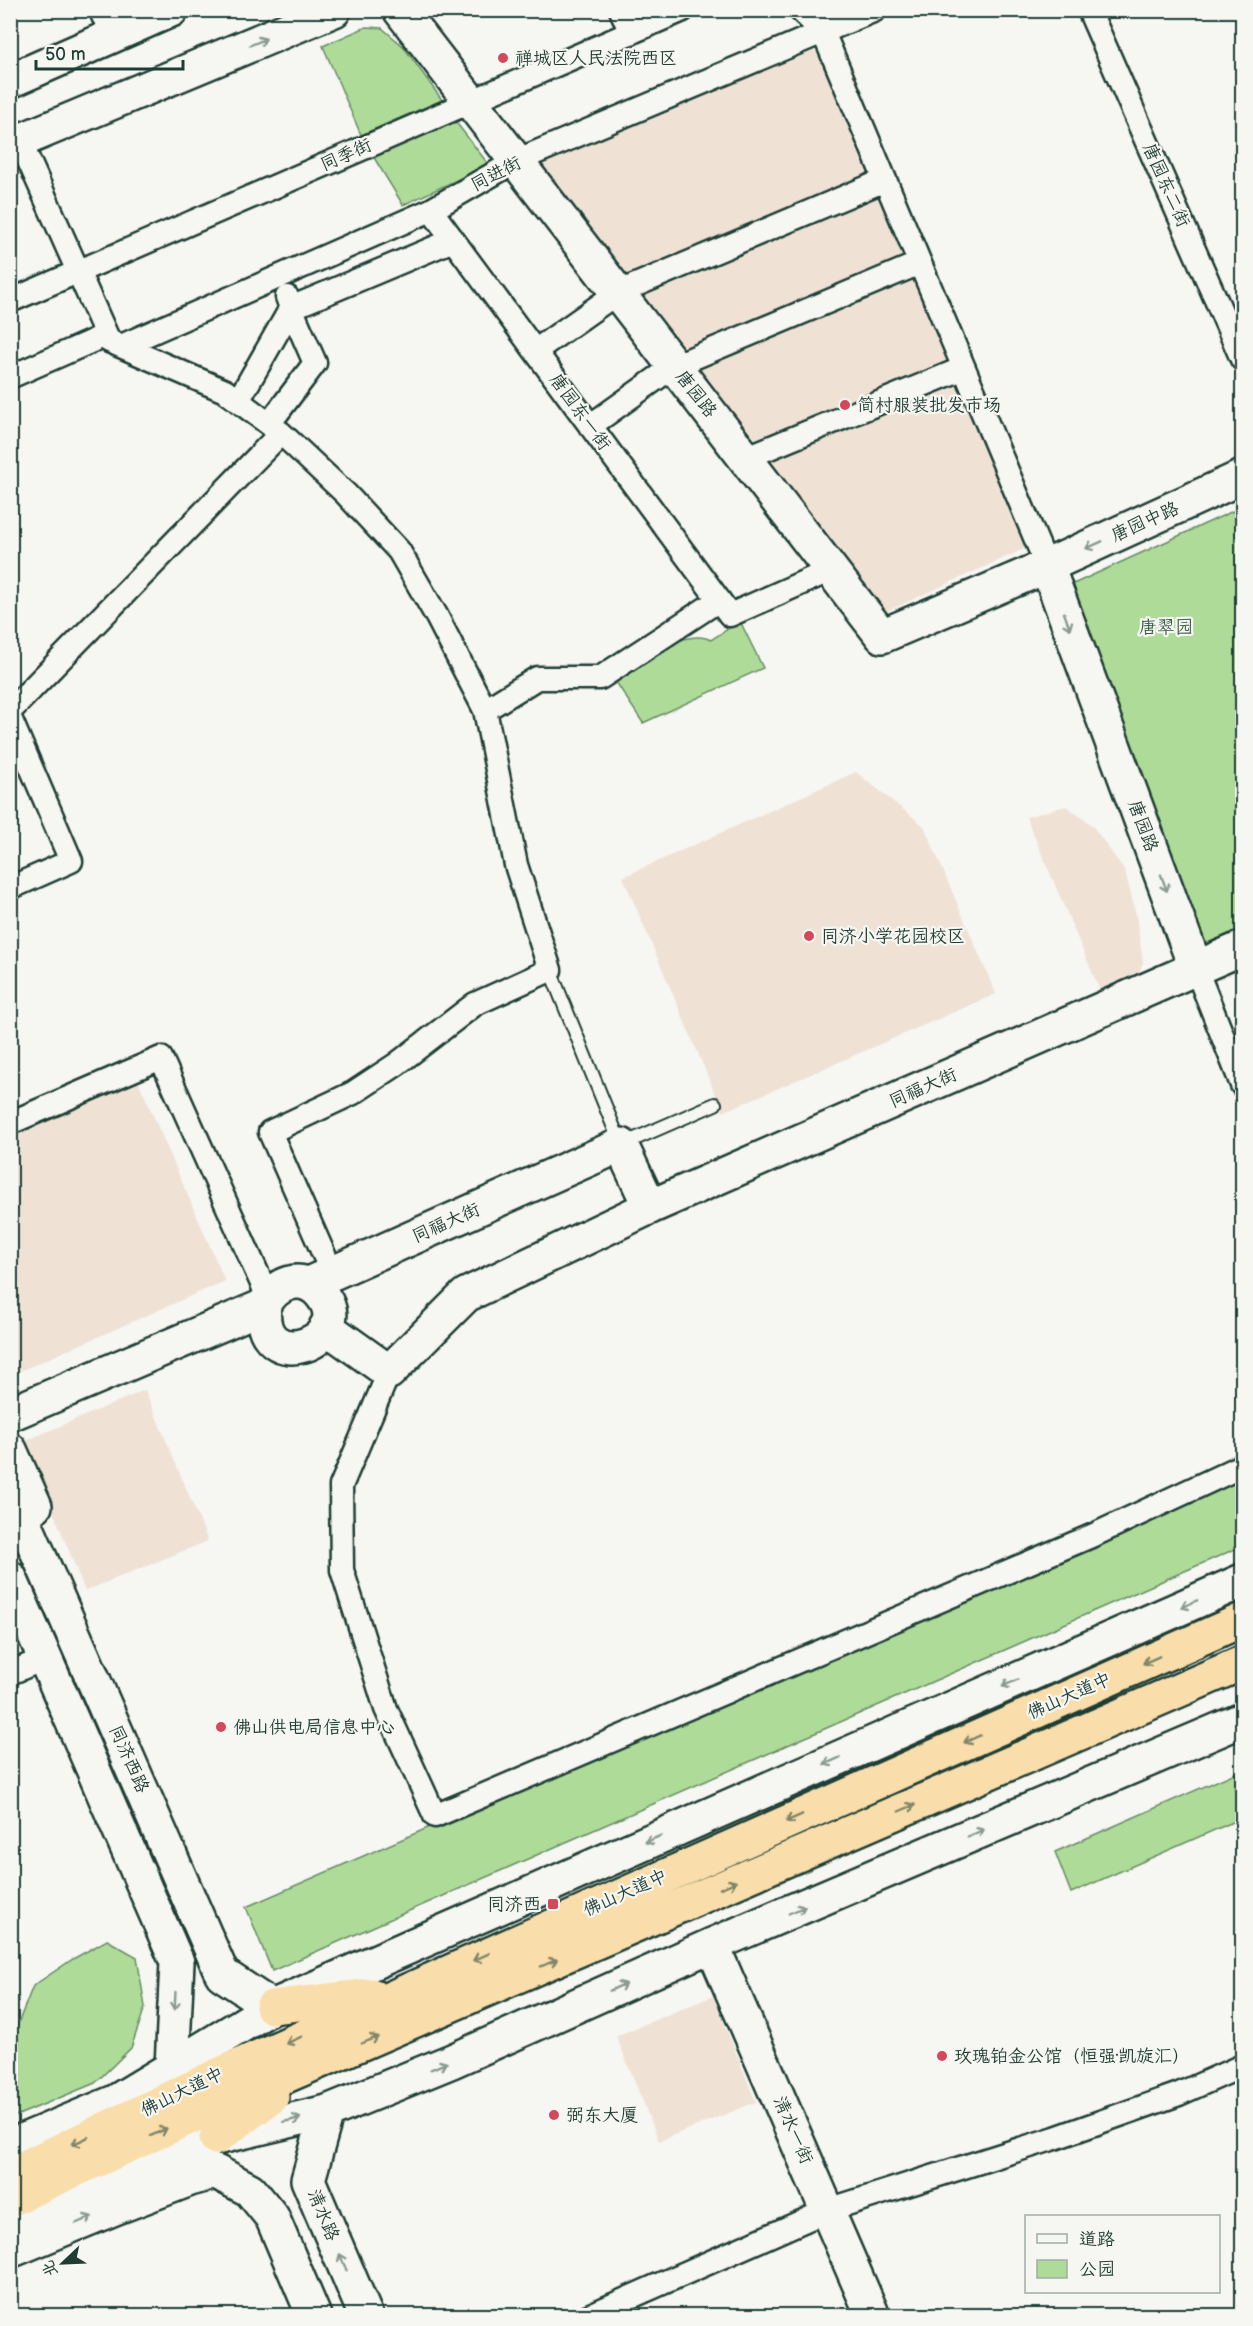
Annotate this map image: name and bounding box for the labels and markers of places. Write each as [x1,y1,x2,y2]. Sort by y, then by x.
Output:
place label: 禅城区人民法院西区 [515,48,677,69]
marker: 禅城区人民法院西区 [496,51,510,65]
place label: 简村服装批发市场 [857,395,1001,416]
marker: 简村服装批发市场 [838,398,852,412]
place label: 同济小学花园校区 [821,926,965,947]
marker: 同济小学花园校区 [802,929,816,943]
place label: 佛山供电局信息中心 [233,1717,395,1738]
marker: 佛山供电局信息中心 [214,1720,228,1734]
place label: 同济西 [487,1894,541,1915]
marker: 同济西 [546,1897,560,1911]
place label: 玫瑰铂金公馆（恒强·凯旋汇） [954,2046,1190,2067]
marker: 玫瑰铂金公馆（恒强·凯旋汇） [935,2049,949,2063]
place label: 弼东大厦 [566,2105,638,2126]
marker: 弼东大厦 [547,2108,561,2122]

